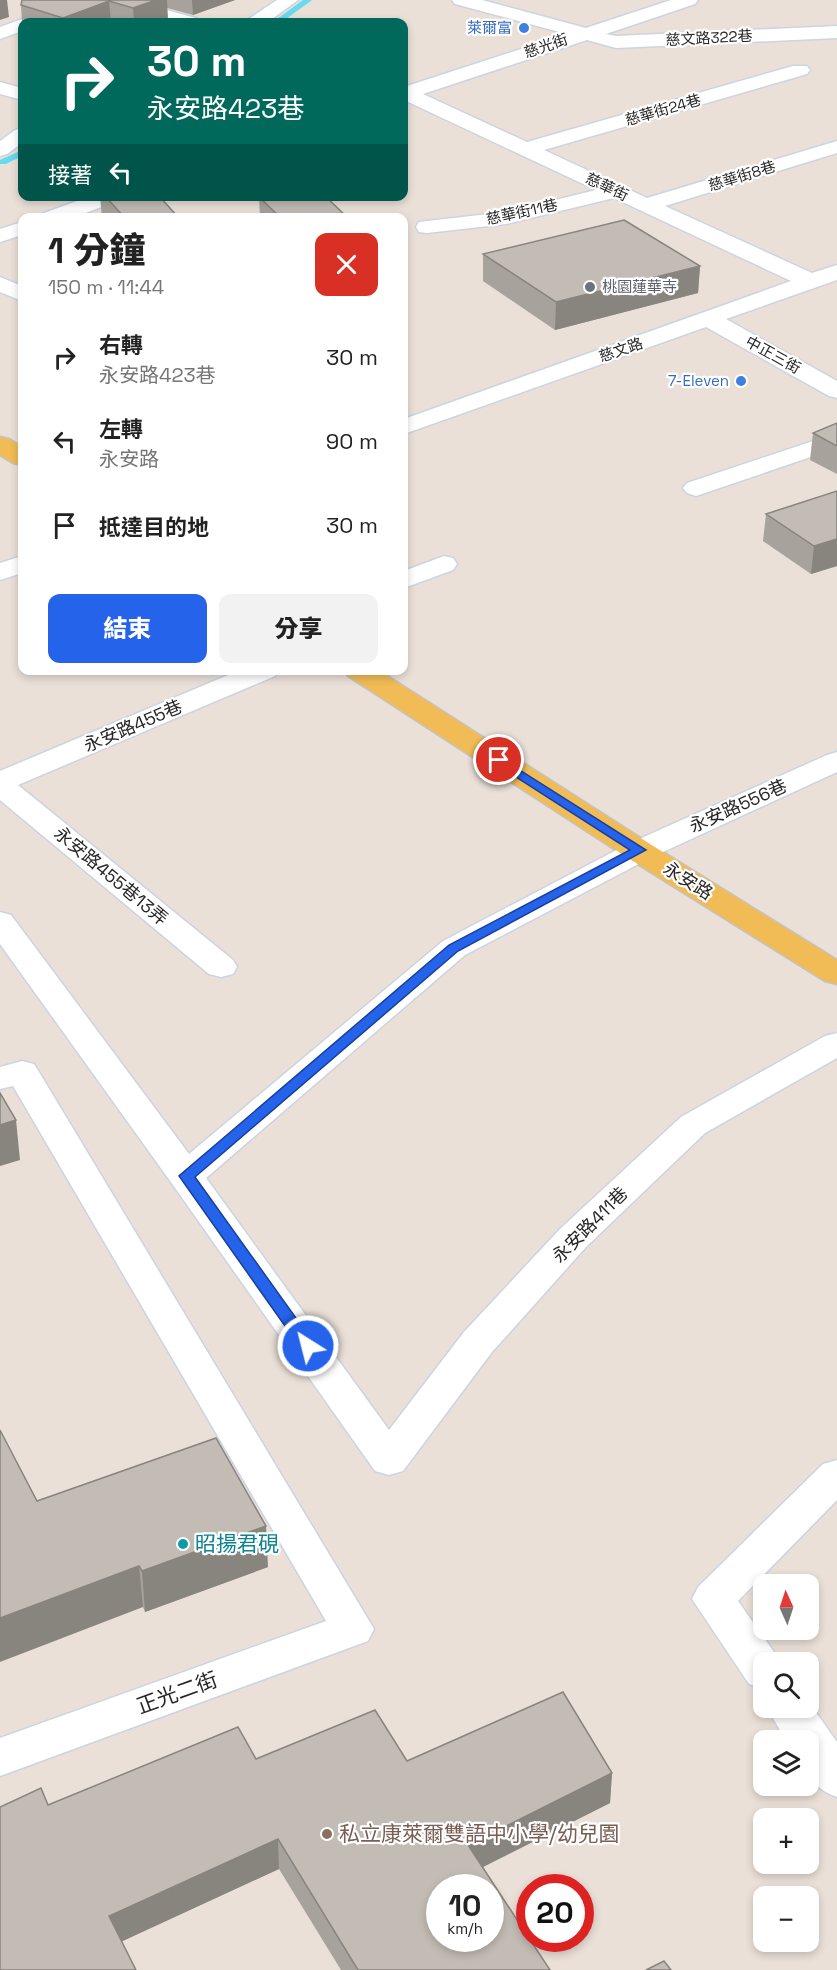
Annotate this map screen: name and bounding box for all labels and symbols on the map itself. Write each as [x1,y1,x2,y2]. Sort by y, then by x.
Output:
place label: 萊爾富 [467,18,512,37]
marker: 萊爾富 [517,21,531,35]
street label: 慈文路322巷 [665,26,753,49]
street label: 慈光街 [521,29,570,62]
street label: 慈華街24巷 [623,90,703,129]
street label: 慈華街8巷 [706,156,778,195]
street label: 慈華街 [583,168,632,205]
street label: 慈華街11巷 [484,195,559,228]
place label: 桃園蓮華寺 [602,277,677,296]
marker: 桃園蓮華寺 [583,280,597,294]
street label: 中正三街 [742,332,804,377]
street label: 慈文路 [596,333,645,366]
place label: 7-Eleven [668,371,729,390]
marker: 7-Eleven [734,374,748,388]
street label: 永安路455巷 [80,694,186,757]
pin [473,734,524,785]
street label: 永安路556巷 [685,774,790,837]
street label: 永安路455巷13弄 [50,821,173,930]
street label: 永安路 [659,857,717,905]
street label: 永安路411巷 [547,1182,632,1267]
position arrow [276,1314,340,1378]
place label: 昭揚君硯 [195,1530,279,1557]
marker: 昭揚君硯 [176,1537,190,1551]
north arrow [753,1574,819,1640]
street label: 正光二街 [133,1665,221,1720]
place label: 私立康萊爾雙語中小學/幼兒園 [339,1820,620,1847]
marker: 私立康萊爾雙語中小學/幼兒園 [320,1827,334,1841]
speed limit sign: 20 [516,1874,594,1952]

